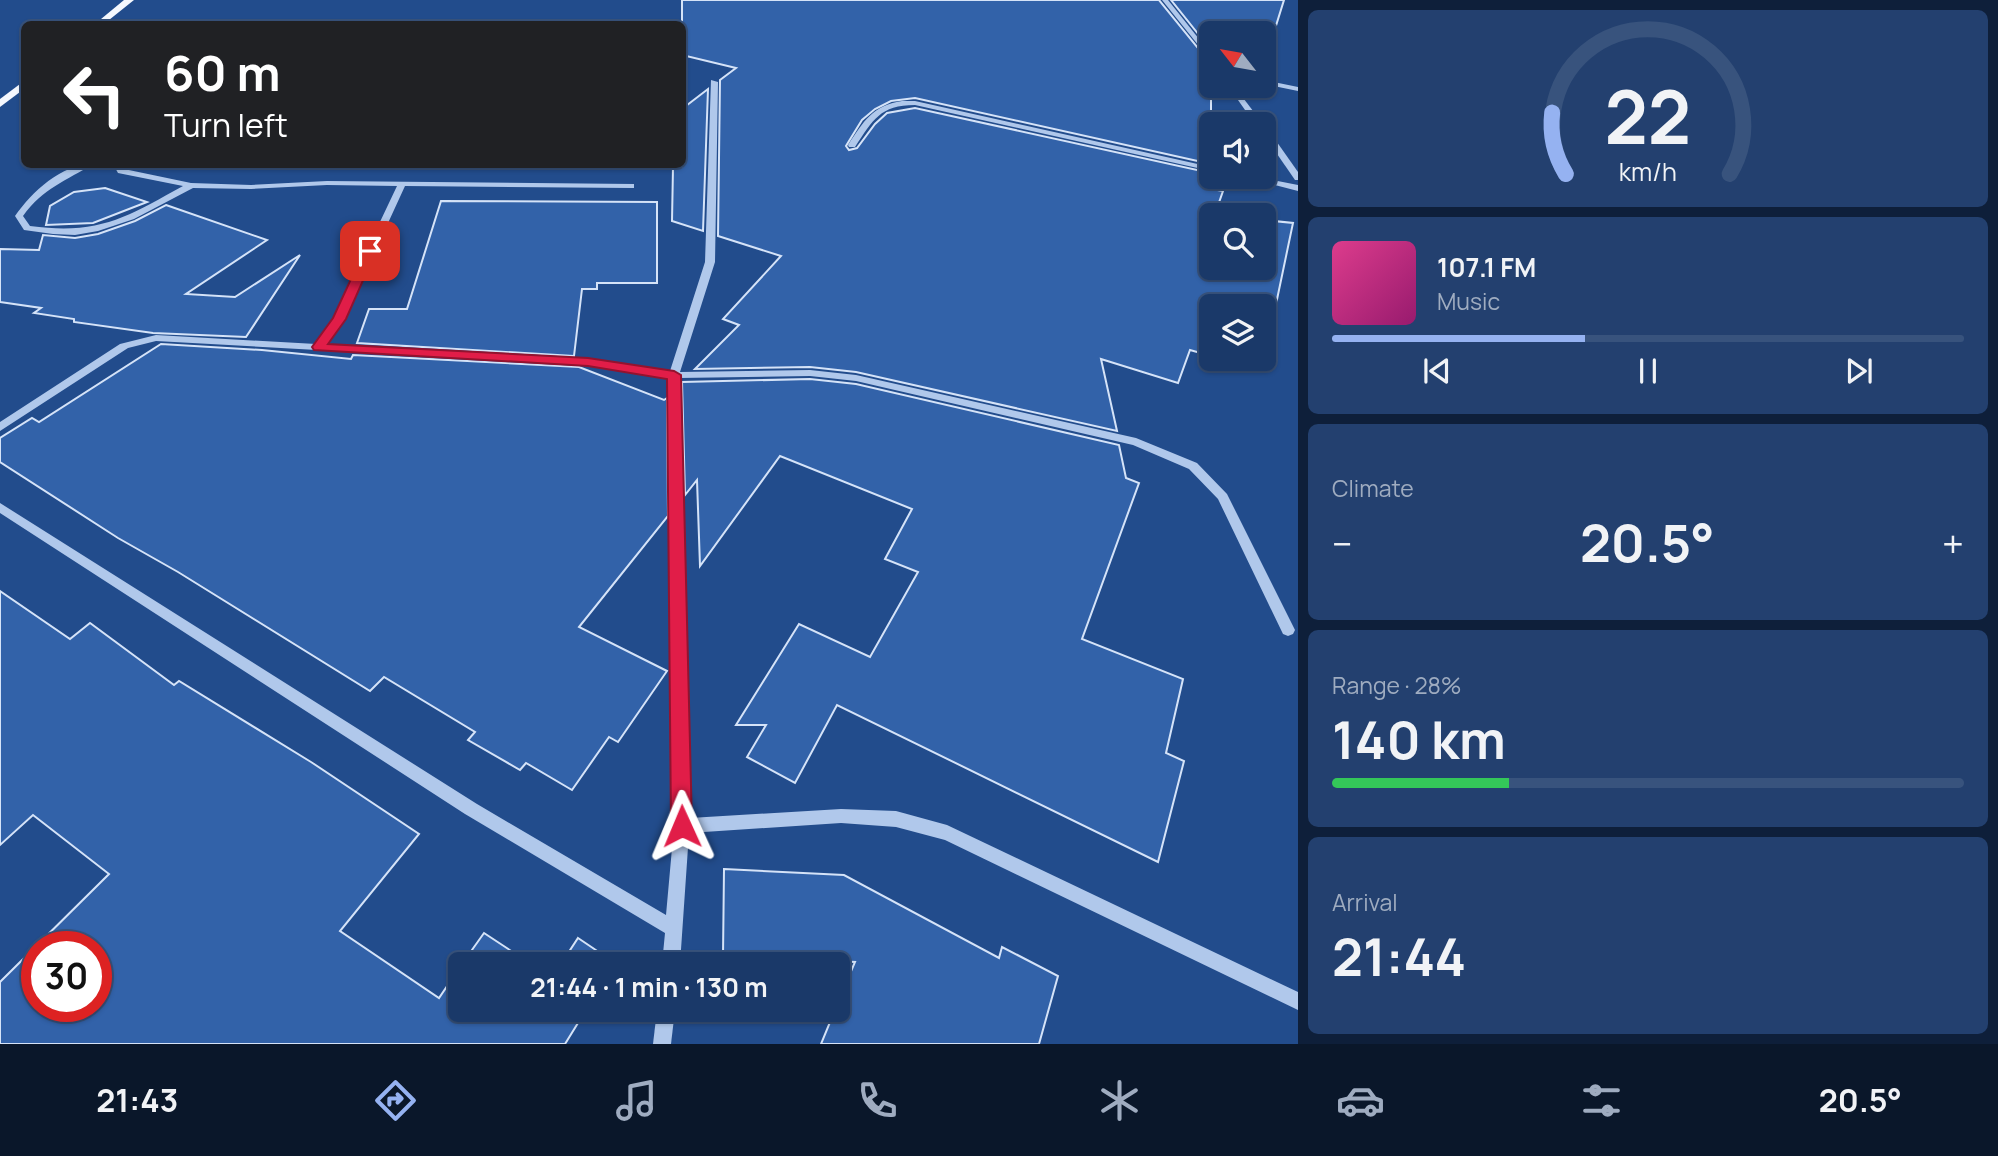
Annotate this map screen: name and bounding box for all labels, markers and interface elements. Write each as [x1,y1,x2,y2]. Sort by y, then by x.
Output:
north arrow [1199,21,1276,98]
map controls [1199,21,1276,371]
text: 60 m [164,39,281,106]
icon: left [49,49,140,140]
text: 22 [1605,67,1691,167]
text: Turn left [164,103,288,147]
button: sound [1199,112,1276,189]
text: km/h [1619,154,1677,189]
button: search [1199,203,1276,280]
pin [340,221,400,281]
icon: arrive [351,232,389,270]
text: 107.1 FM [1437,249,1536,285]
text: Music [1437,285,1500,317]
button: layers [1199,294,1276,371]
icon: previous [1418,352,1456,390]
icon: pause [1629,352,1667,390]
icon: next [1840,352,1878,390]
text: Climate [1332,472,1414,504]
text: 20.5° [1580,507,1715,578]
text: − [1332,517,1353,569]
text: + [1942,517,1964,569]
text: Range · 28% [1332,669,1462,701]
text: 140 km [1332,704,1506,775]
position arrow [645,789,719,863]
text: Arrival [1332,886,1398,918]
text: 21:44 [1332,921,1466,992]
speed limit sign: 30 [21,931,112,1022]
text: 21:44 · 1 min · 130 m [530,969,768,1005]
icon: directions [371,1076,420,1125]
icon: music [612,1076,661,1125]
icon: phone [853,1076,902,1125]
icon: climate [1095,1076,1144,1125]
icon: car [1336,1076,1385,1125]
icon: filters [1577,1076,1626,1125]
text: 21:43 [96,1078,178,1122]
text: 20.5° [1819,1078,1902,1122]

